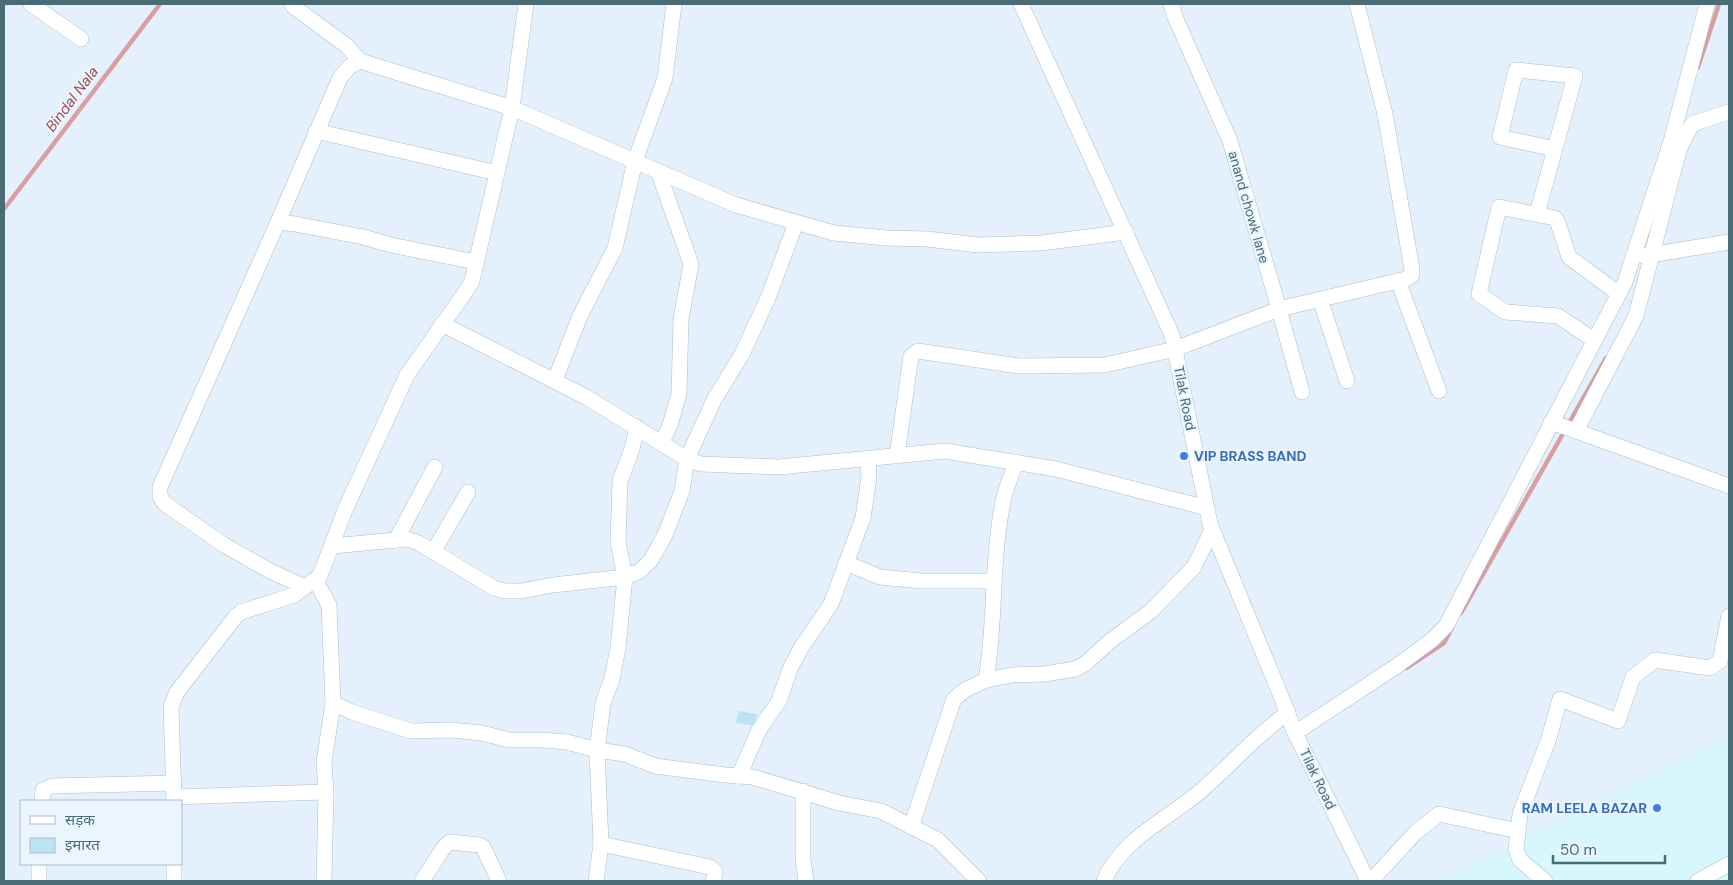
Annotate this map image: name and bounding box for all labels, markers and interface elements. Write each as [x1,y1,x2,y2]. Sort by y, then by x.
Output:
water label: Bindal Nala [41,62,103,136]
street label: anand chowk lane [1224,149,1274,265]
street label: Tilak Road [1170,364,1200,432]
place label: VIP BRASS BAND [1194,447,1306,465]
marker: VIP BRASS BAND [1178,450,1190,462]
street label: Tilak Road [1296,746,1340,812]
place label: RAM LEELA BAZAR [1522,799,1647,817]
legend [20,800,182,865]
marker: RAM LEELA BAZAR [1651,802,1663,814]
text: सड़क [65,810,95,830]
scale bar [1553,832,1666,864]
text: इमारत [65,835,100,855]
text: 50 m [1560,840,1597,860]

